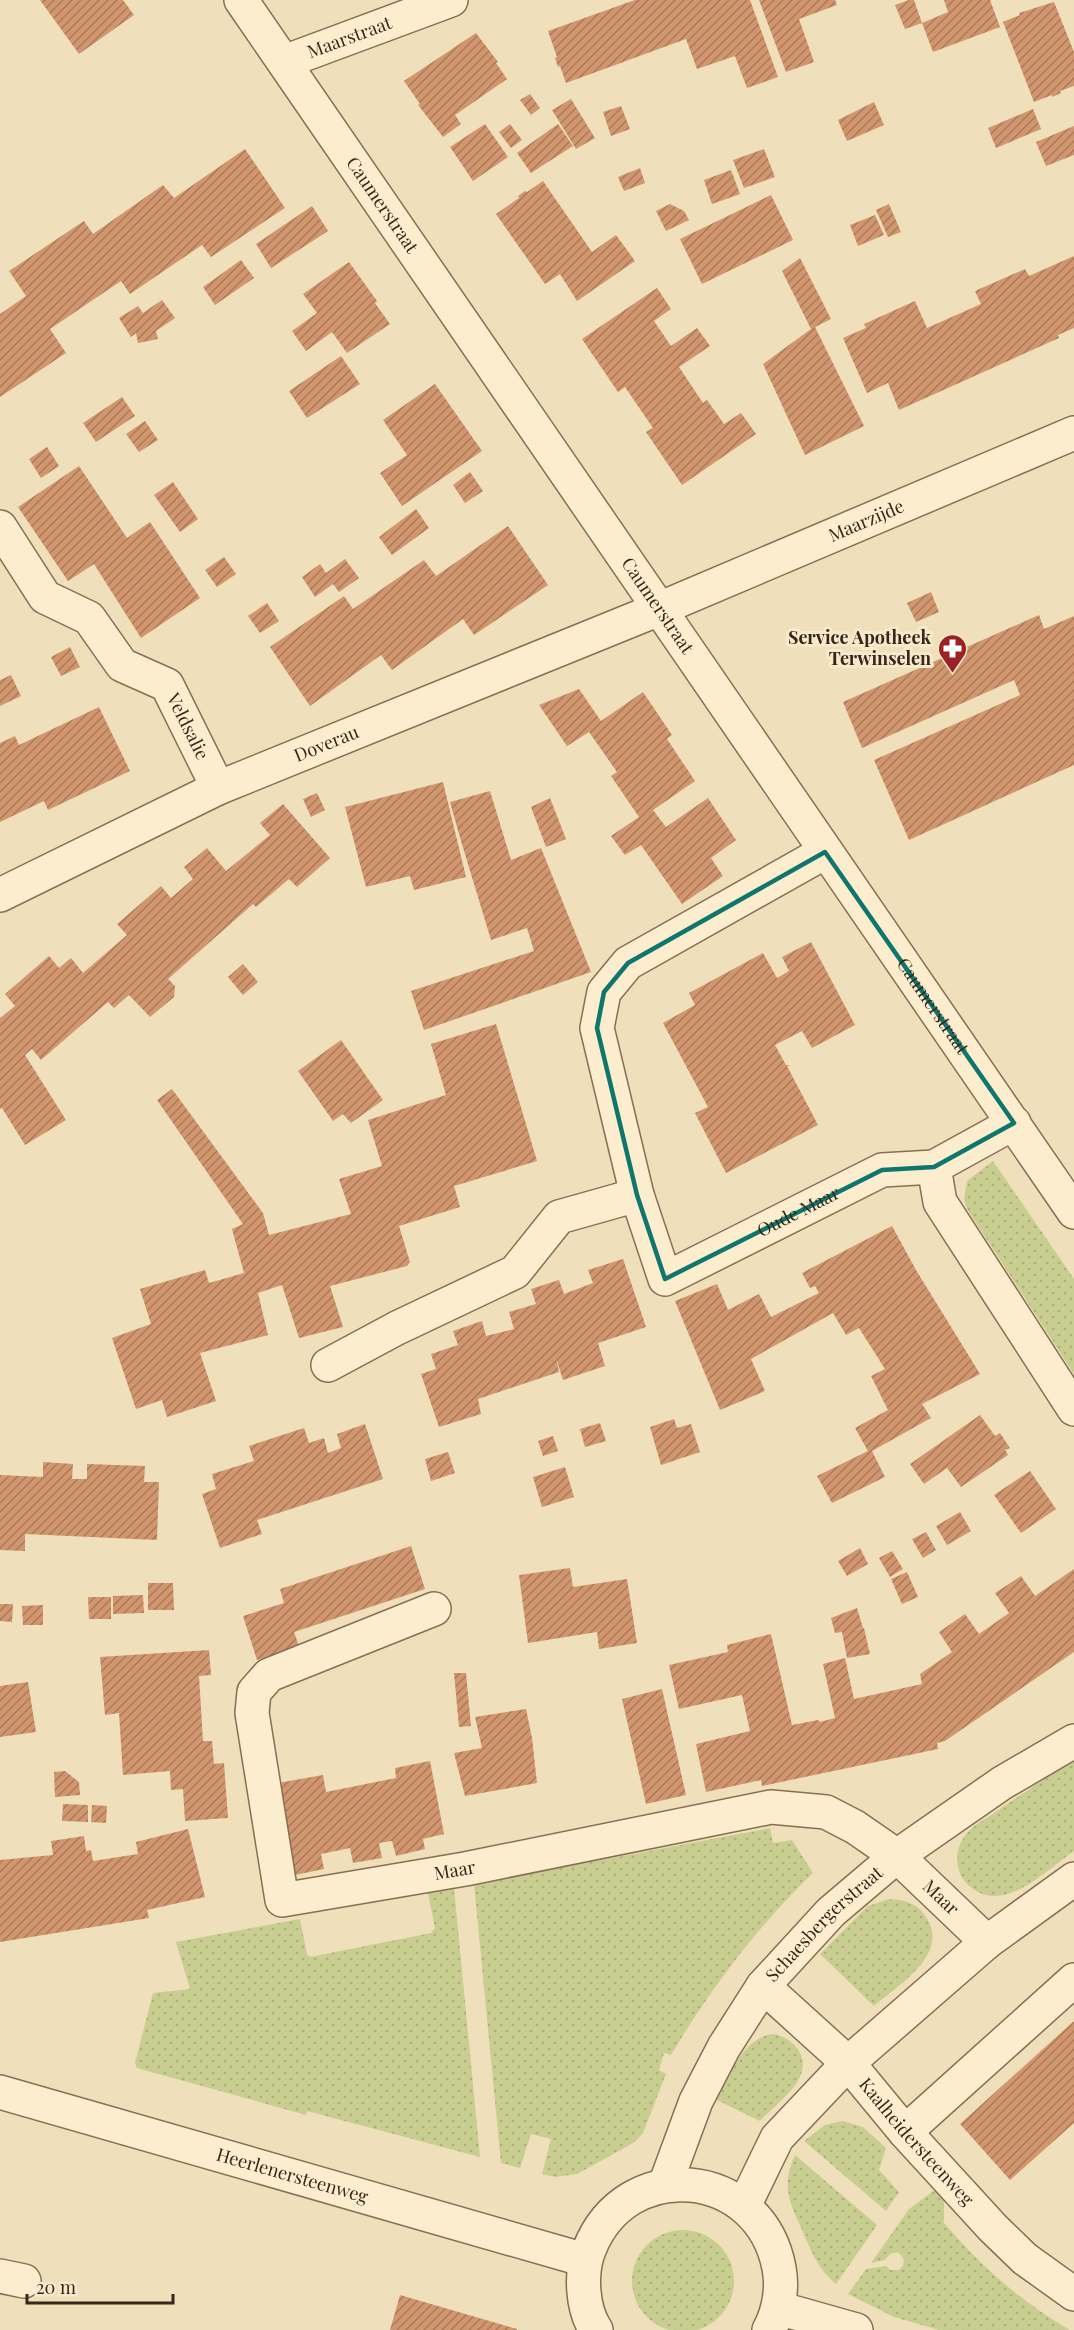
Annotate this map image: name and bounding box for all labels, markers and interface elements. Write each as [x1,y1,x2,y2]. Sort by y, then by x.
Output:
street label: Maarstraat [304,10,395,63]
street label: Caumerstraat [341,152,425,258]
street label: Maarzijde [825,494,907,547]
street label: Caumerstraat [617,552,700,658]
place label: Service Apotheek Terwinselen [788,625,931,670]
pharmacy icon: Service Apotheek Terwinselen [936,632,968,674]
street label: Veldsalie [161,688,215,763]
street label: Doverau [290,719,363,767]
street label: Caumerstraat [892,953,975,1059]
street label: Oude Maar [753,1180,843,1242]
street label: Maar [432,1854,477,1885]
street label: Schaesbergerstraat [760,1860,888,1987]
street label: Maar [918,1874,965,1920]
street label: Kaalheidersteenweg [854,2072,980,2211]
street label: Heerlenersteenweg [214,2142,372,2208]
scale bar [27,2267,172,2305]
text: 20 m [36,2275,76,2299]

